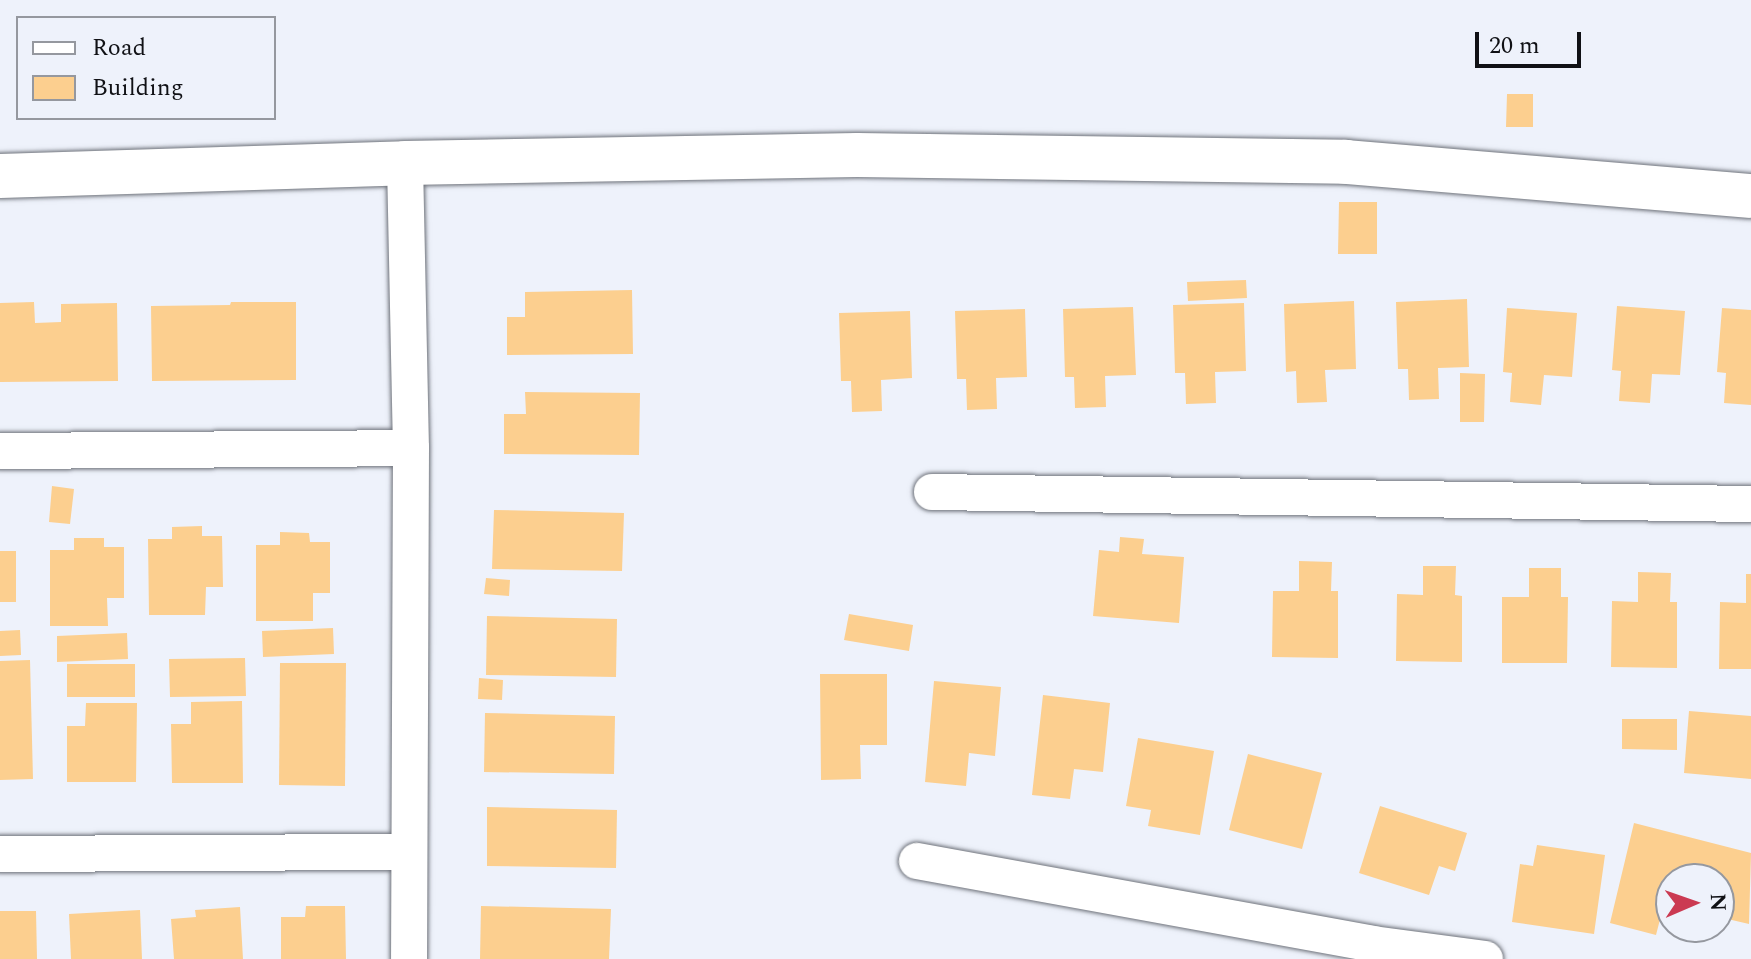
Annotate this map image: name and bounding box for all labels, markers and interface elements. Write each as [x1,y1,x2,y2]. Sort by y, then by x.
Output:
legend [16,16,276,120]
scale bar [1479,16,1585,66]
text: 20 m [1489,28,1540,64]
text: Road [92,30,146,66]
text: Building [92,70,184,106]
north arrow [1655,863,1735,943]
text: N [1701,893,1734,912]

